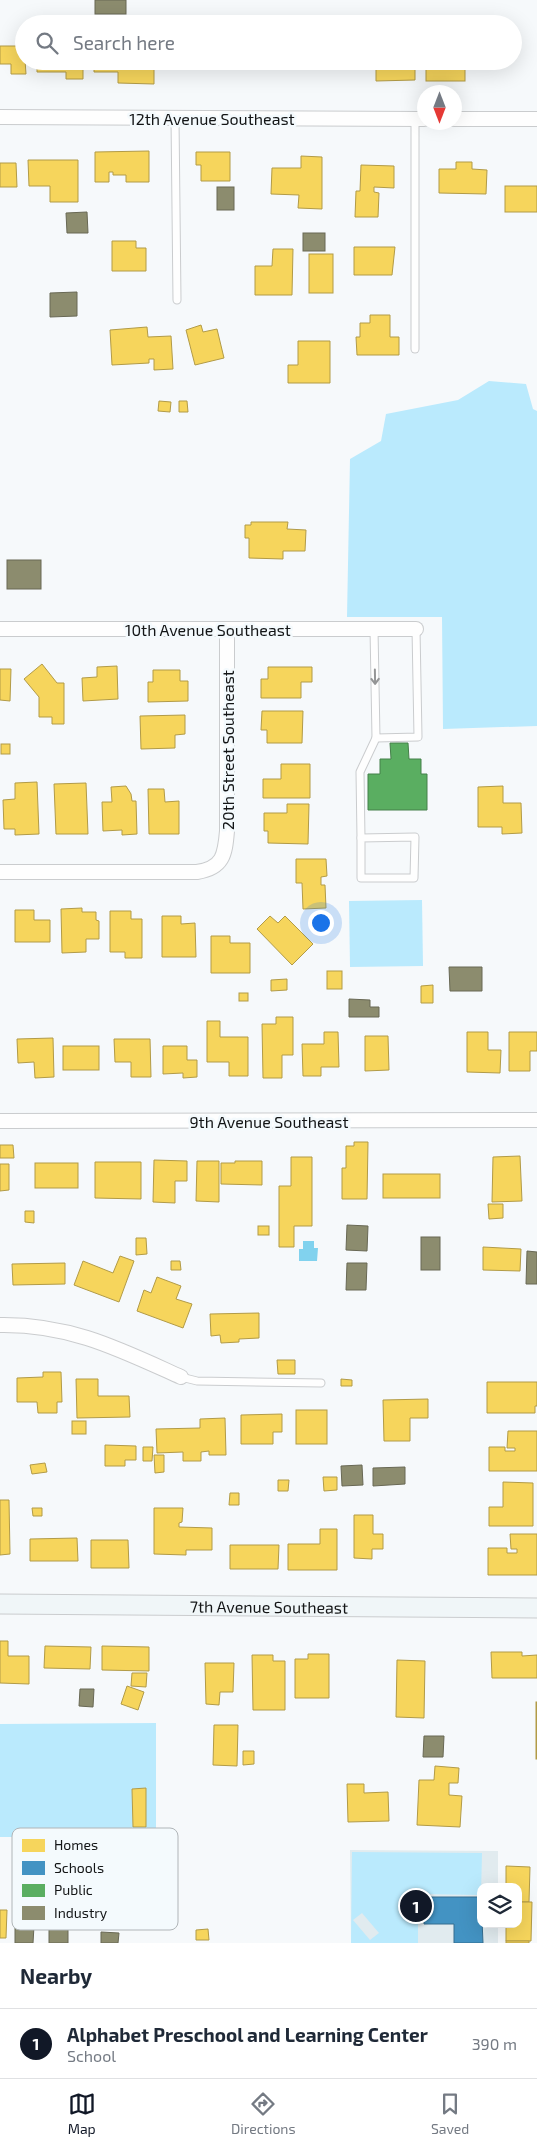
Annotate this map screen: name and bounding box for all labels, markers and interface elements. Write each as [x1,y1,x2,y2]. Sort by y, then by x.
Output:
search box [15,15,522,70]
icon: search [33,29,61,57]
text: Search here [73,31,175,54]
north arrow [417,85,462,130]
street label: 12th Avenue Southeast [129,109,295,128]
street label: 10th Avenue Southeast [125,620,291,639]
one-way arrow [370,669,380,685]
street label: 20th Street Southeast [218,670,237,830]
your location [308,910,334,936]
street label: 9th Avenue Southeast [189,1112,349,1131]
street label: 7th Avenue Southeast [190,1596,348,1616]
legend [12,1828,178,1930]
text: Homes [54,1836,98,1853]
text: Schools [54,1859,104,1876]
text: Public [54,1881,93,1898]
map controls [477,1883,522,1928]
button: layers [477,1883,522,1928]
pin: 1 [400,1887,432,1925]
text: Industry [54,1904,108,1921]
text: Nearby [20,1963,92,1988]
text: Alphabet Preschool and Learning Center [67,2023,428,2046]
text: 1 [33,2034,39,2053]
text: 390 m [472,2034,517,2053]
text: School [67,2046,116,2065]
tab: Map [68,2090,96,2137]
tab: Directions [231,2090,296,2137]
tab: Saved [431,2090,469,2137]

